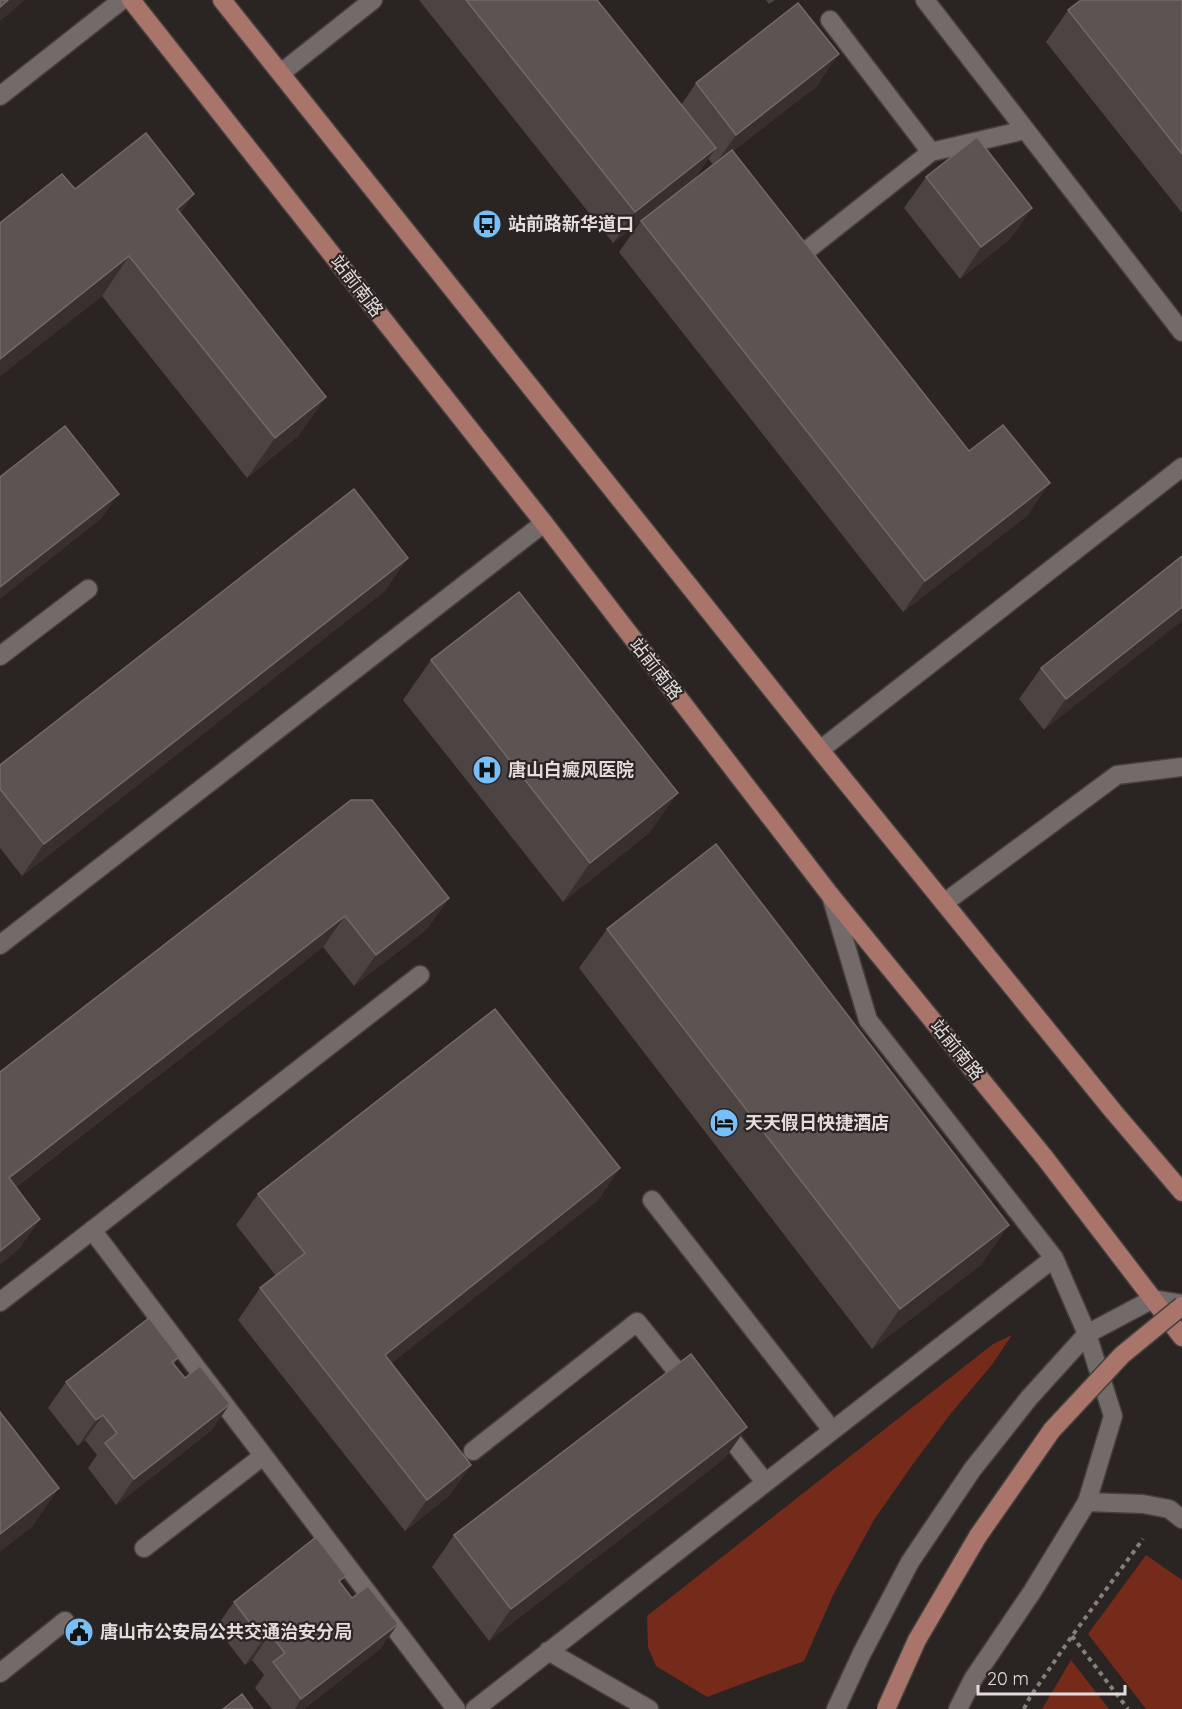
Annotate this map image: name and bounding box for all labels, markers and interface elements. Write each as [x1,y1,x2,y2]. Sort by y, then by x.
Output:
bus stop icon: 站前路新华道口 [471,208,503,240]
place label: 站前路新华道口 [508,212,634,235]
street label: 站前南路 [326,250,389,321]
street label: 站前南路 [625,633,688,704]
hospital icon: 唐山白癜风医院 [471,754,503,786]
place label: 唐山白癜风医院 [508,758,634,781]
street label: 站前南路 [926,1014,989,1085]
hotel icon: 天天假日快捷酒店 [708,1107,740,1139]
place label: 天天假日快捷酒店 [745,1111,889,1134]
public building icon: 唐山市公安局公共交通治安分局 [63,1616,95,1648]
place label: 唐山市公安局公共交通治安分局 [100,1620,352,1643]
scale bar [978,1658,1125,1696]
text: 20 m [987,1667,1029,1690]

